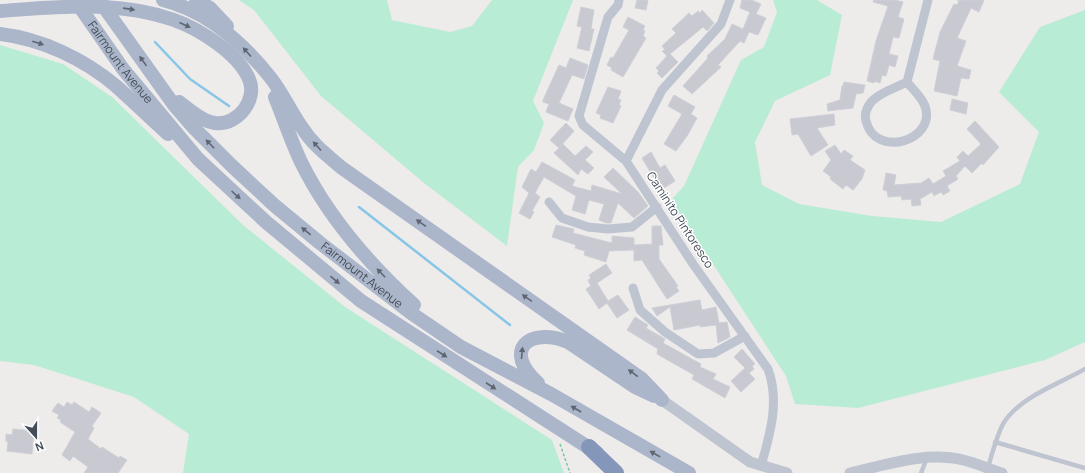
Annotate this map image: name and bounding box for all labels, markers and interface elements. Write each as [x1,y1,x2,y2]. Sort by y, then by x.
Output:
one-way arrow [123,6,135,12]
street label: Fairmount Avenue [84,17,157,107]
one-way arrow [180,22,191,28]
one-way arrow [32,40,44,46]
one-way arrow [243,46,252,57]
one-way arrow [139,56,147,66]
one-way arrow [205,139,215,149]
one-way arrow [312,140,321,151]
street label: Caminito Pintoresco [643,168,718,271]
one-way arrow [231,191,242,200]
one-way arrow [415,219,426,227]
one-way arrow [301,227,312,236]
street label: Fairmount Avenue [318,238,407,312]
one-way arrow [376,268,386,278]
one-way arrow [330,275,341,284]
one-way arrow [522,294,532,302]
one-way arrow [519,347,526,359]
one-way arrow [437,350,447,358]
one-way arrow [628,369,638,377]
one-way arrow [486,382,497,390]
one-way arrow [570,405,581,412]
north arrow [16,417,56,457]
text: N [33,438,46,455]
one-way arrow [650,450,661,457]

